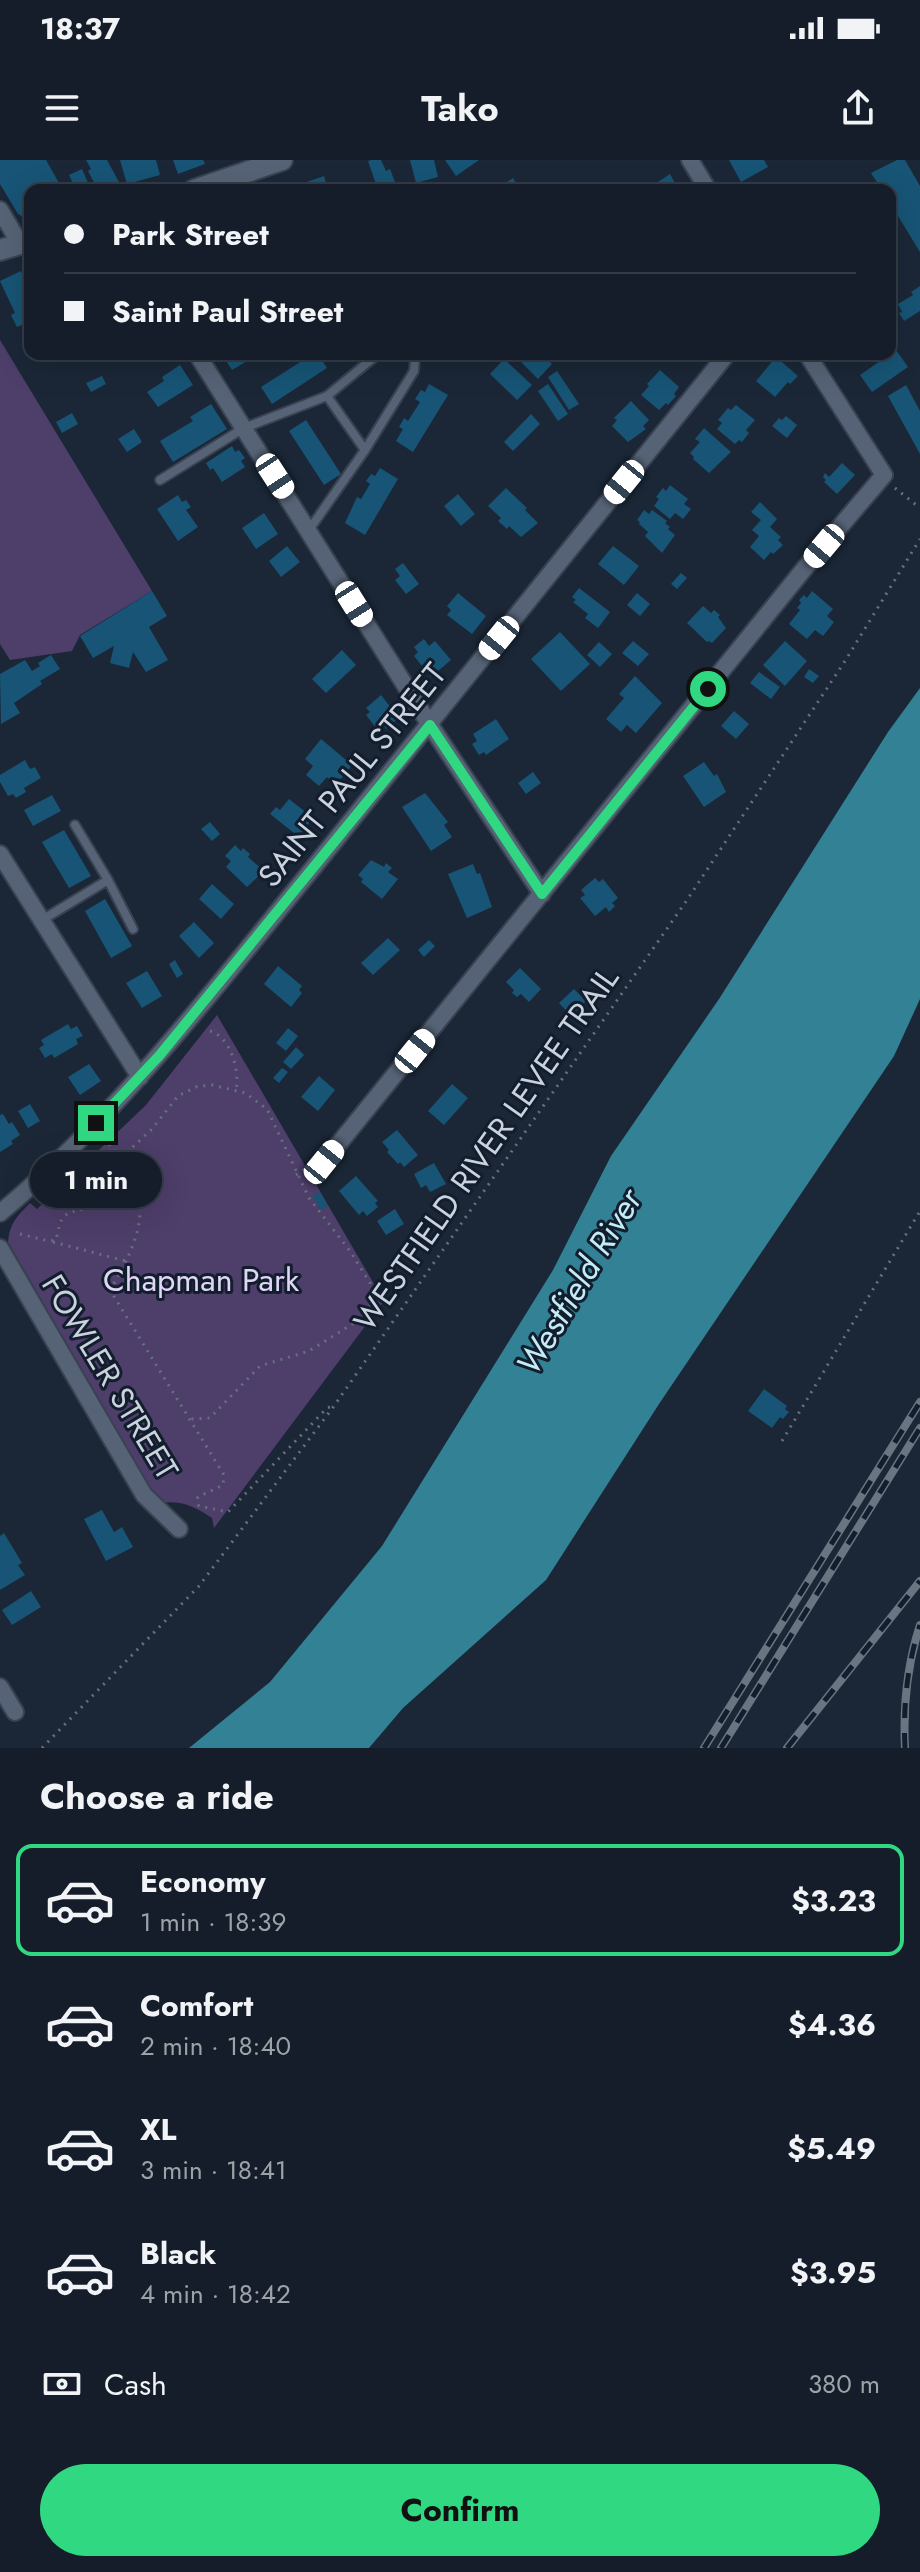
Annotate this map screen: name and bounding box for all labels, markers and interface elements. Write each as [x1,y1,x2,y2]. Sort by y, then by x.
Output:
text: 18:37 [40,7,120,50]
text: Tako [421,82,499,134]
icon: menu [40,86,84,130]
icon: share [836,86,880,130]
text: Park Street [112,213,269,256]
text: Saint Paul Street [112,290,343,333]
car [252,449,298,503]
car [600,456,648,508]
car [799,520,849,572]
car [331,577,377,631]
car [475,612,523,664]
street label: SAINT PAUL STREET [247,653,457,897]
route start [690,671,726,707]
street label: WESTFIELD RIVER LEVEE TRAIL [342,957,630,1340]
car [391,1025,439,1077]
route end [78,1105,114,1141]
car [300,1136,348,1188]
callout: 1 min [30,1151,162,1207]
text: 1 min [64,1161,128,1199]
water label: Westfield River [504,1178,655,1384]
park label: Chapman Park [103,1257,300,1303]
street label: FOWLER STREET [31,1266,190,1488]
text: Choose a ride [40,1770,274,1822]
text: Economy [140,1860,266,1903]
icon: car [44,1864,116,1936]
text: $3.23 [791,1879,876,1922]
text: 1 min · 18:39 [140,1903,286,1941]
text: Comfort [140,1984,253,2027]
icon: car [44,1988,116,2060]
text: $4.36 [788,2003,876,2046]
text: 2 min · 18:40 [140,2027,291,2065]
text: XL [140,2108,176,2151]
icon: car [44,2112,116,2184]
text: $5.49 [787,2127,876,2170]
text: 3 min · 18:41 [140,2151,287,2189]
text: Black [140,2232,216,2275]
icon: car [44,2236,116,2308]
text: $3.95 [790,2251,876,2294]
text: 4 min · 18:42 [140,2275,291,2313]
icon: cash [40,2362,84,2406]
text: Cash [104,2363,167,2406]
text: 380 m [808,2365,880,2403]
button: Confirm [40,2464,880,2556]

